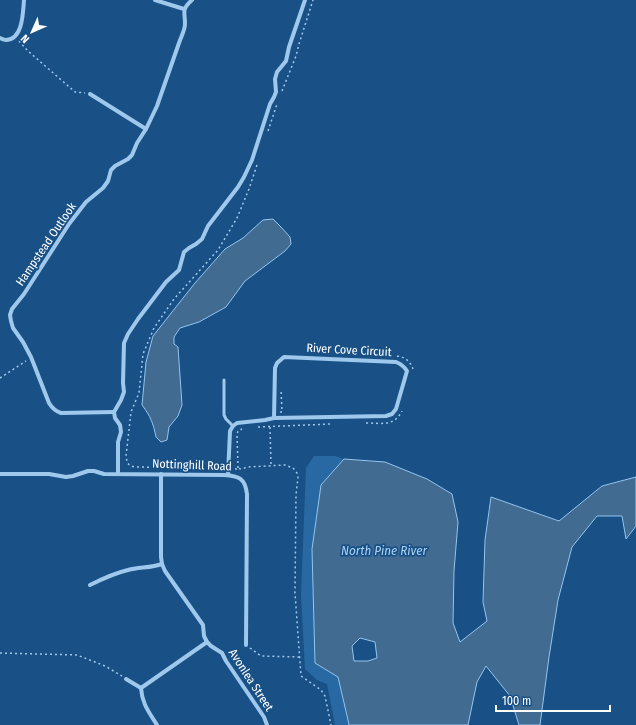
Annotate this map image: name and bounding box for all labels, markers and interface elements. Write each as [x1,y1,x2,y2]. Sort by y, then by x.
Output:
north arrow [12,12,52,52]
text: N [18,32,32,46]
street label: Hampstead Outlook [13,199,79,288]
street label: River Cove Circuit [306,341,392,359]
street label: Nottinghill Road [152,457,232,473]
water label: North Pine River [341,543,427,558]
street label: Avonlea Street [226,646,276,714]
scale bar [496,687,610,713]
text: 100 m [502,694,531,708]

